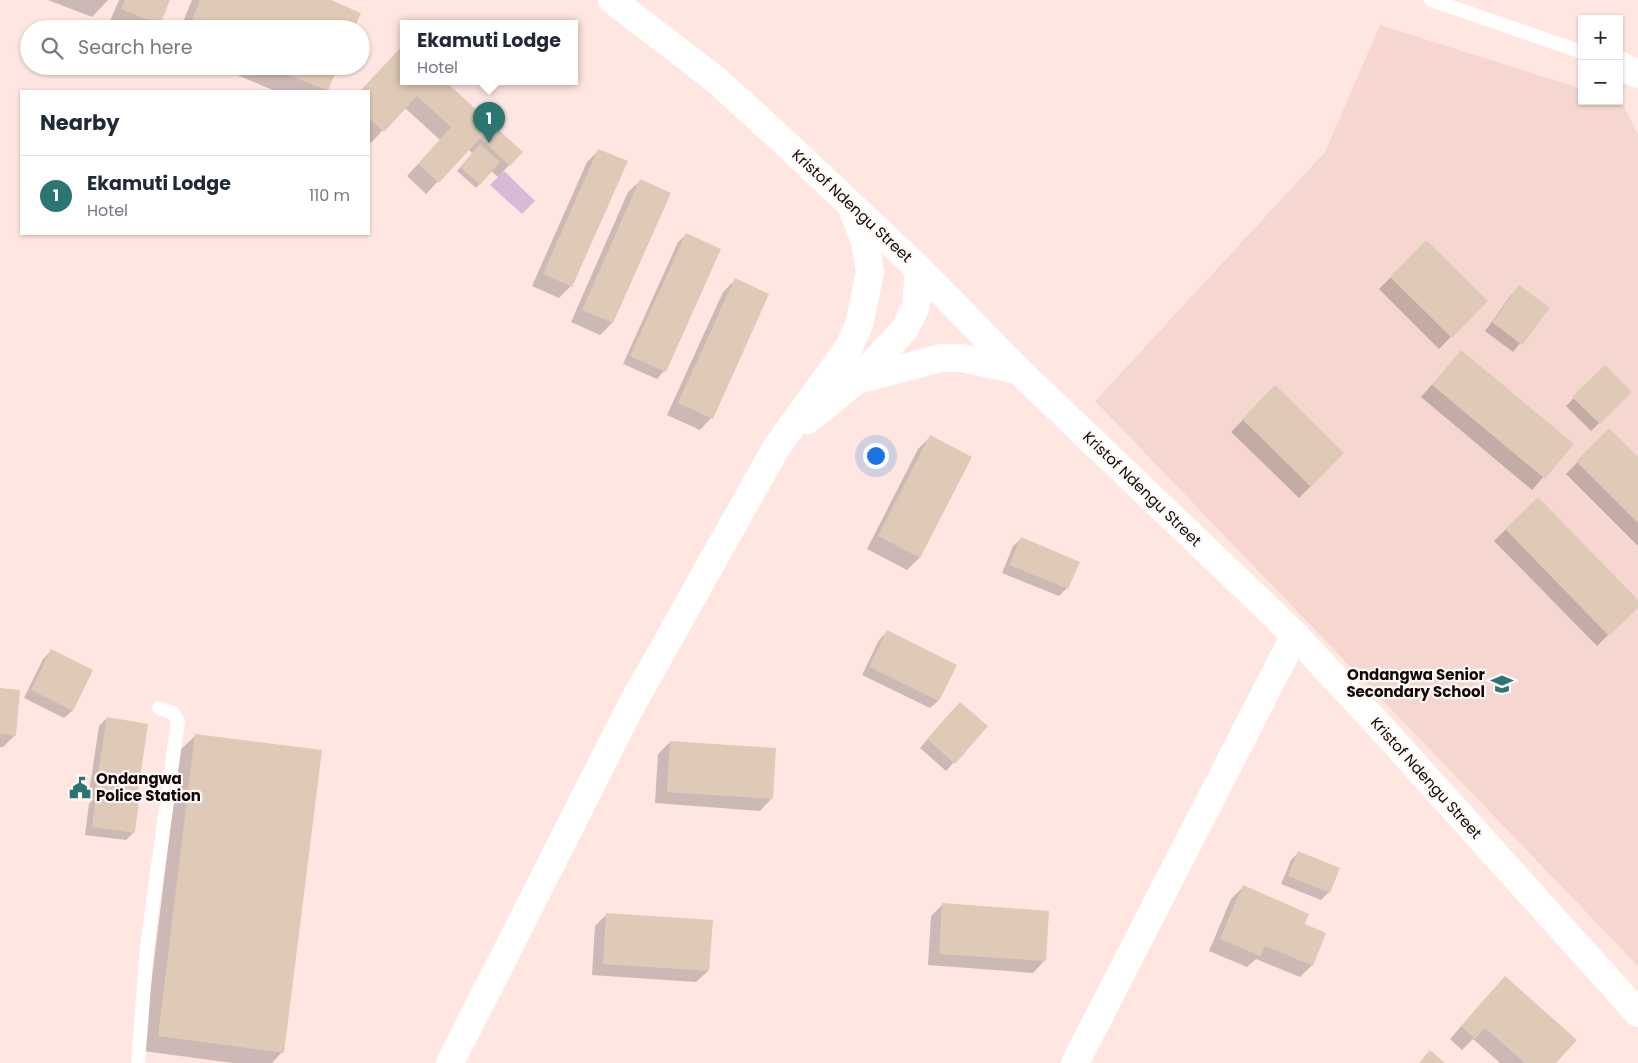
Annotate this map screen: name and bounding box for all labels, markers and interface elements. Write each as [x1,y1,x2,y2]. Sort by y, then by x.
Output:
map controls [1578,15,1623,105]
button: + [1578,15,1623,60]
search box [20,20,370,75]
popup [400,20,578,85]
text: Ekamuti Lodge [417,27,561,54]
icon: search [38,34,66,62]
text: Search here [78,34,192,61]
text: Hotel [417,56,458,79]
button: − [1578,60,1623,105]
pin: 1 [473,102,505,143]
text: Nearby [40,108,120,137]
street label: Kristof Ndengu Street [788,144,917,267]
text: Ekamuti Lodge [87,170,231,197]
text: 1 [53,184,59,207]
text: 110 m [309,184,350,207]
text: Hotel [87,199,128,222]
street label: Kristof Ndengu Street [1078,426,1206,551]
your location [863,443,889,469]
place label: Ondangwa Senior Secondary School [1346,664,1486,702]
school or university icon: Ondangwa Senior Secondary School [1489,671,1515,697]
street label: Kristof Ndengu Street [1366,712,1487,843]
place label: Ondangwa Police Station [96,768,201,806]
public building icon: Ondangwa Police Station [67,775,93,801]

